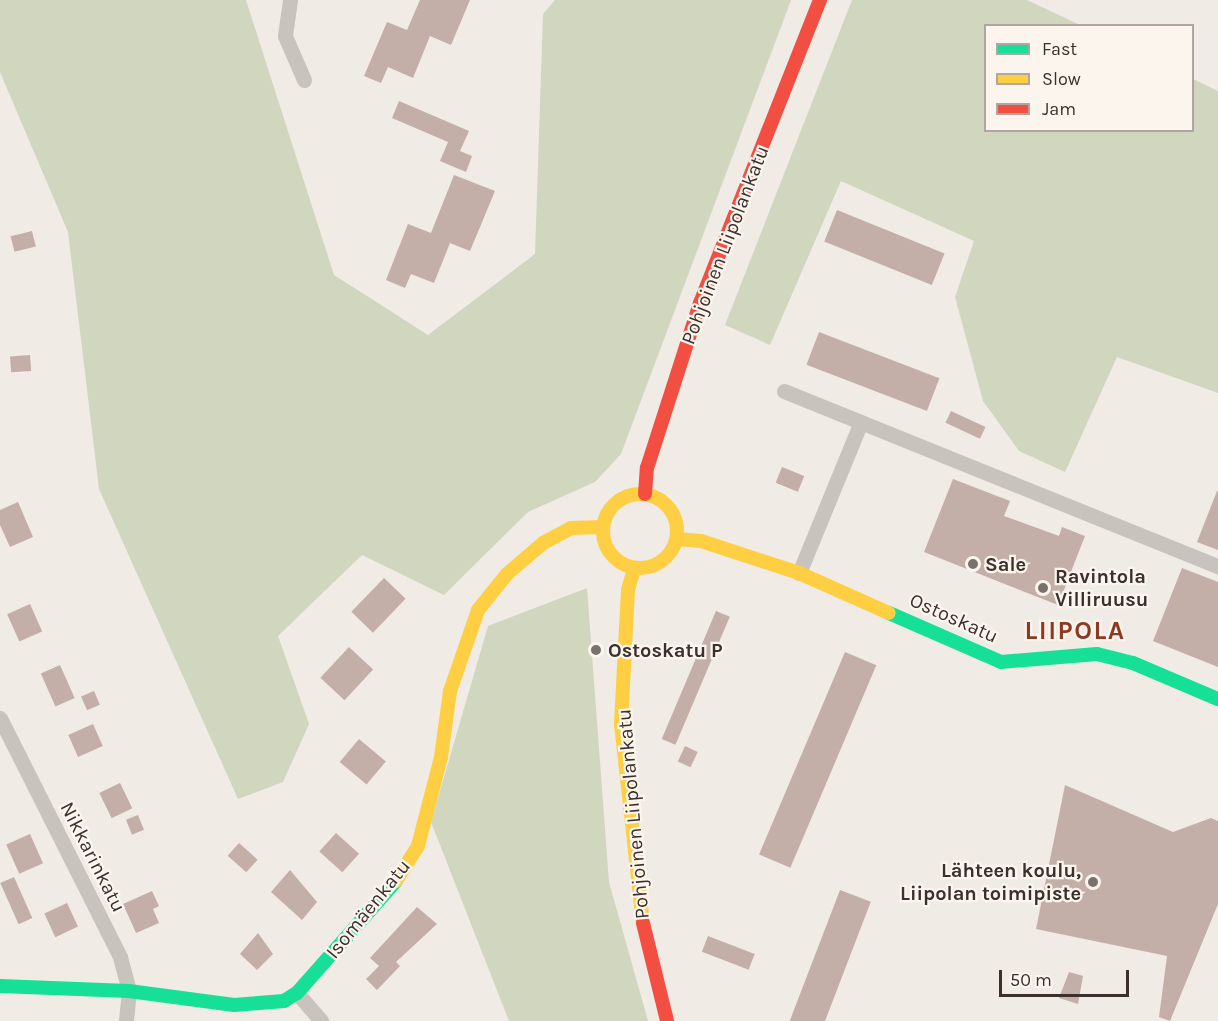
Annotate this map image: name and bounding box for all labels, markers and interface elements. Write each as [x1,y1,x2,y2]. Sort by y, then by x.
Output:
legend [984,24,1194,132]
text: Fast [1042,38,1077,60]
text: Slow [1042,68,1081,90]
text: Jam [1042,98,1076,120]
street label: Pohjoinen Liipolankatu [676,142,774,348]
place label: Sale [985,552,1026,576]
marker: Sale [966,557,980,571]
place label: Ravintola Villiruusu [1055,564,1148,611]
marker: Ravintola Villiruusu [1036,581,1050,595]
street label: Ostoskatu [906,588,1002,648]
district label: LIIPOLA [1024,615,1126,647]
place label: Ostoskatu P [608,638,723,662]
marker: Ostoskatu P [589,643,603,657]
street label: Pohjoinen Liipolankatu [612,708,654,920]
street label: Nikkarinkatu [55,798,131,916]
street label: Isomäenkatu [321,854,415,964]
place label: Lähteen koulu, Liipolan toimipiste [900,858,1081,905]
marker: Lähteen koulu, Liipolan toimipiste [1086,875,1100,889]
scale bar [1002,958,1132,996]
text: 50 m [1010,969,1052,991]

